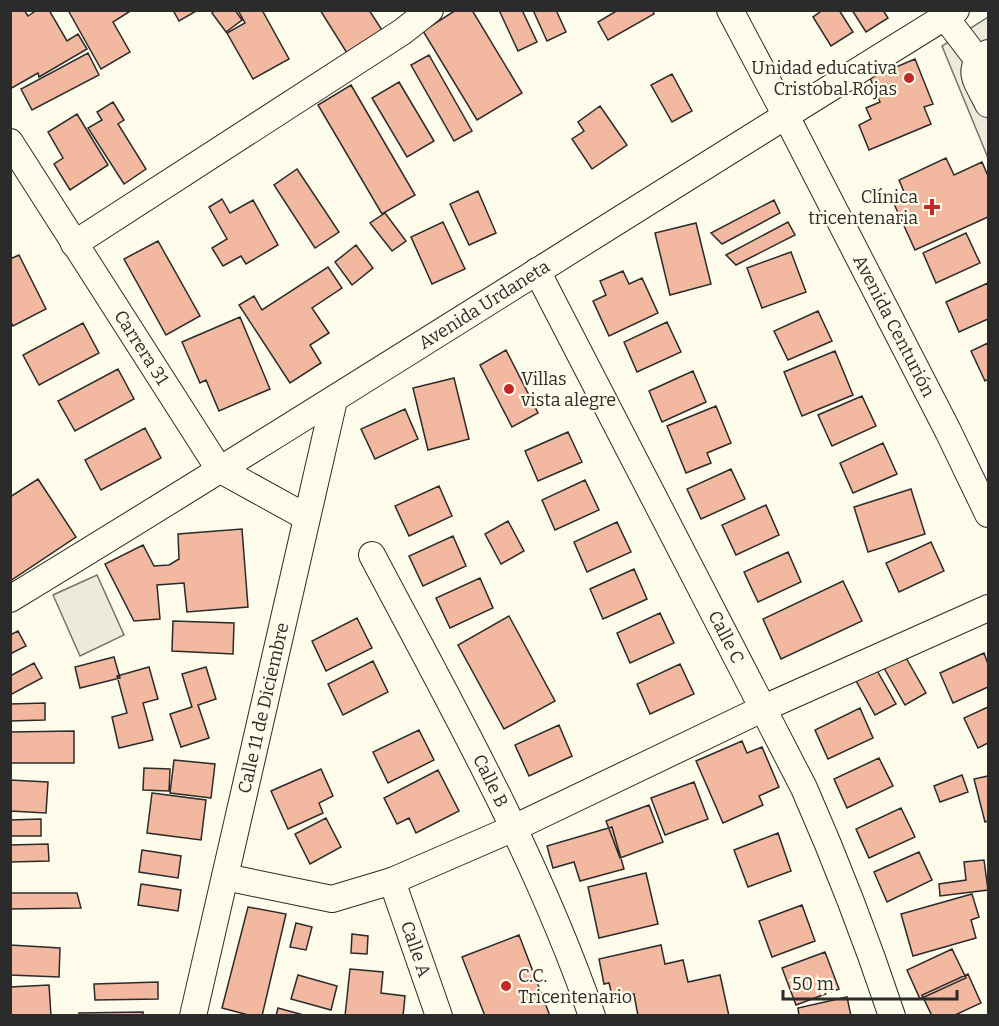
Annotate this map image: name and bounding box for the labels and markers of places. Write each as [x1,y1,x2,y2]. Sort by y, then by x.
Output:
place label: Unidad educativa Cristobal Rojas [751,57,897,100]
marker: Unidad educativa Cristobal Rojas [902,71,916,85]
place label: Clínica tricentenaria [808,186,918,229]
marker: Clínica tricentenaria [923,198,941,216]
place label: Villas vista alegre [520,368,616,411]
marker: Villas vista alegre [502,382,516,396]
place label: C.C. Tricentenario [518,965,632,1008]
marker: C.C. Tricentenario [499,979,513,993]

